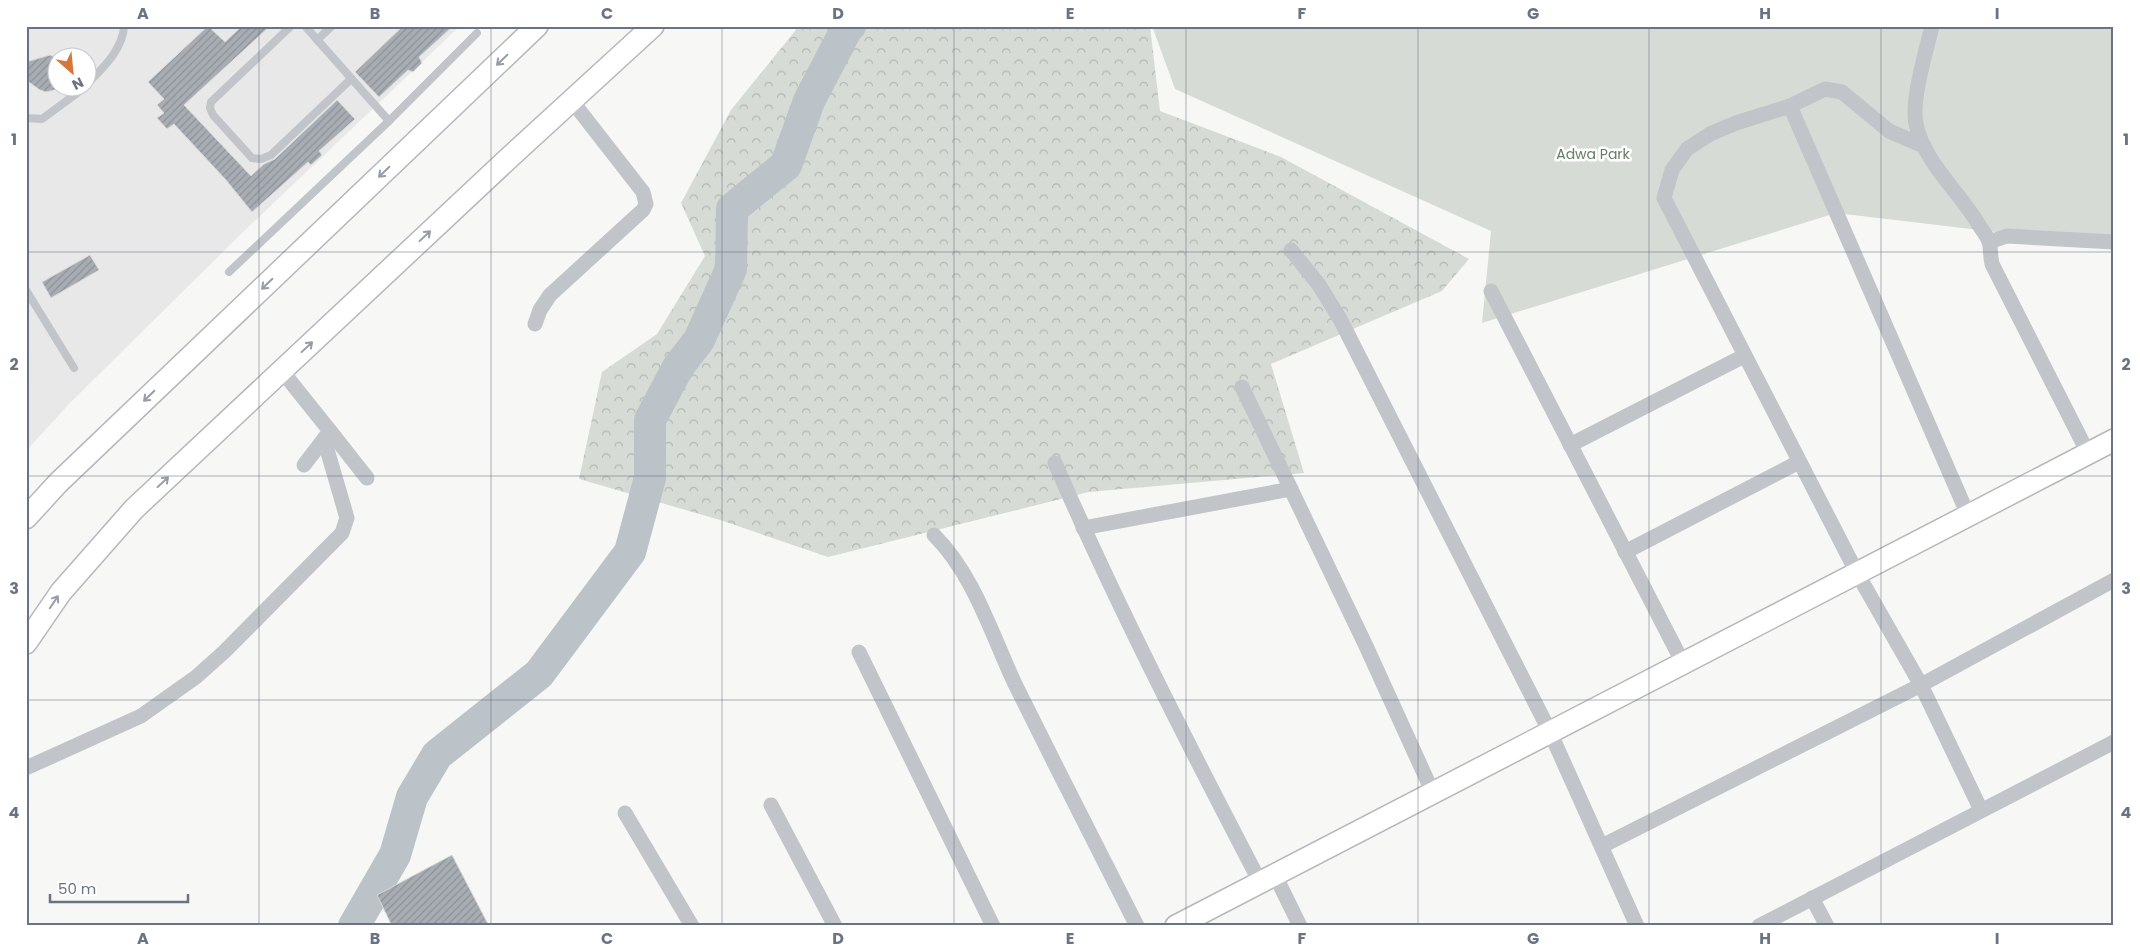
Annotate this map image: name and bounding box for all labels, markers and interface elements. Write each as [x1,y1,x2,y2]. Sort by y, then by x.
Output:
text: A [137,2,149,25]
text: B [370,2,380,25]
text: C [601,2,613,25]
text: D [832,2,844,25]
text: E [1066,2,1074,25]
text: F [1298,2,1307,25]
text: G [1527,2,1539,25]
text: H [1759,2,1771,25]
text: I [1995,2,1999,25]
north arrow [48,48,98,98]
one-way arrow [496,54,508,66]
text: N [69,72,87,95]
text: 1 [11,128,17,151]
text: 1 [2123,128,2129,151]
park label: Adwa Park [1556,144,1631,164]
one-way arrow [378,166,391,178]
one-way arrow [419,230,432,242]
one-way arrow [260,278,273,290]
one-way arrow [301,341,313,353]
text: 2 [9,353,19,376]
text: 2 [2121,353,2131,376]
one-way arrow [143,390,155,402]
one-way arrow [157,476,169,488]
text: 3 [9,577,19,600]
text: 3 [2121,577,2131,600]
one-way arrow [49,596,59,610]
text: 4 [9,801,20,824]
text: 4 [2121,801,2132,824]
scale bar [50,872,188,904]
text: 50 m [58,878,96,899]
text: A [137,927,149,950]
text: B [370,927,380,950]
text: C [601,927,613,950]
text: D [832,927,844,950]
text: E [1066,927,1074,950]
text: F [1298,927,1307,950]
text: G [1527,927,1539,950]
text: H [1759,927,1771,950]
text: I [1995,927,1999,950]

